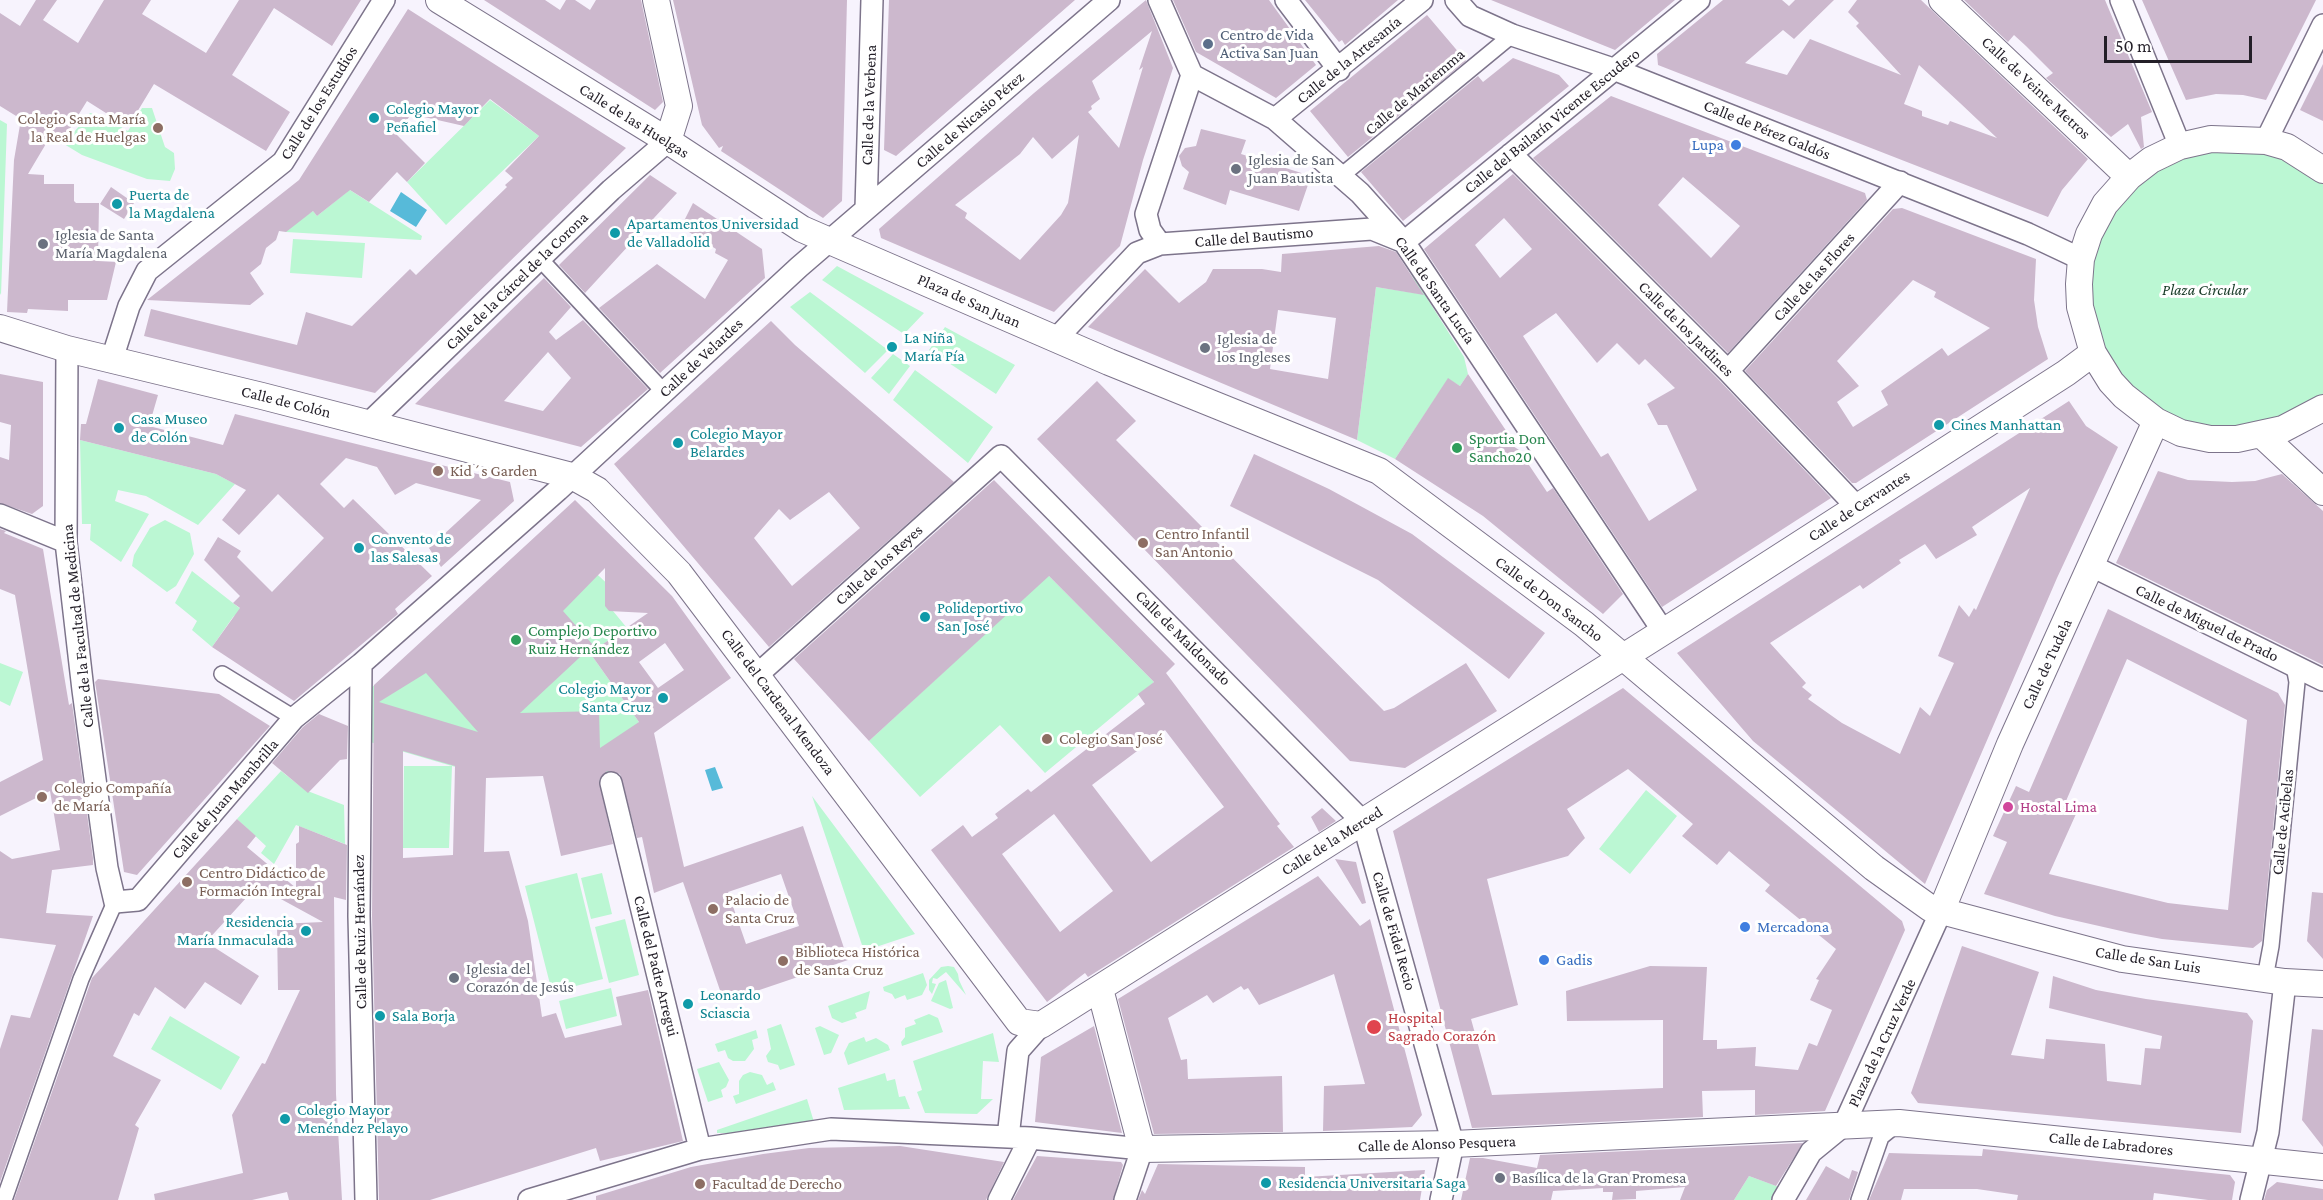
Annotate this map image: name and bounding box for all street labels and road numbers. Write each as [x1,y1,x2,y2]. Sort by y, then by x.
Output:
street label: Calle de la Artesanía [1293,12,1405,108]
street label: Calle de Veinte Metros [1977,32,2095,144]
street label: Calle de los Estudios [276,43,362,163]
street label: Calle de la Verbena [857,44,881,166]
street label: Calle del Bailarín Vicente Escudero [1460,44,1644,198]
street label: Calle de Mariemma [1361,45,1469,139]
street label: Calle de Nicasio Pérez [912,68,1028,172]
street label: Calle de las Huelgas [575,79,693,163]
street label: Calle de Pérez Galdós [1701,96,1833,164]
street label: Calle de la Cárcel de la Corona [442,208,592,354]
street label: Calle del Bautismo [1194,222,1314,252]
street label: Calle de las Flores [1769,228,1859,326]
street label: Calle de Santa Lucía [1391,232,1479,348]
street label: Plaza de San Juan [914,270,1024,332]
street label: Calle de los Jardines [1634,277,1738,381]
street label: Calle de Velardes [655,314,747,402]
street label: Calle de Colón [239,382,333,422]
street label: Calle de Cervantes [1804,466,1914,546]
street label: Calle de los Reyes [831,521,927,609]
street label: Calle de la Facultad de Medicina [58,523,98,729]
street label: Calle de Don Sancho [1491,552,1607,646]
street label: Calle de Miguel de Prado [2132,580,2282,666]
street label: Calle de Maldonado [1131,586,1235,690]
street label: Calle de Tudela [2018,616,2076,712]
street label: Calle del Cardenal Mendoza [717,625,839,779]
street label: Calle de Juan Mambrilla [167,735,283,863]
street label: Calle de Acibelas [2268,768,2298,876]
street label: Calle de la Merced [1278,802,1386,880]
street label: Calle de Ruiz Hernández [349,854,371,1010]
street label: Calle de Fidel Recio [1368,869,1420,993]
street label: Calle del Padre Arregui [629,894,683,1038]
street label: Calle de San Luis [2094,942,2202,978]
street label: Plaza de la Cruz Verde [1844,976,1920,1110]
street label: Calle de Labradores [2048,1128,2174,1160]
street label: Calle de Alonso Pesquera [1358,1132,1516,1156]

